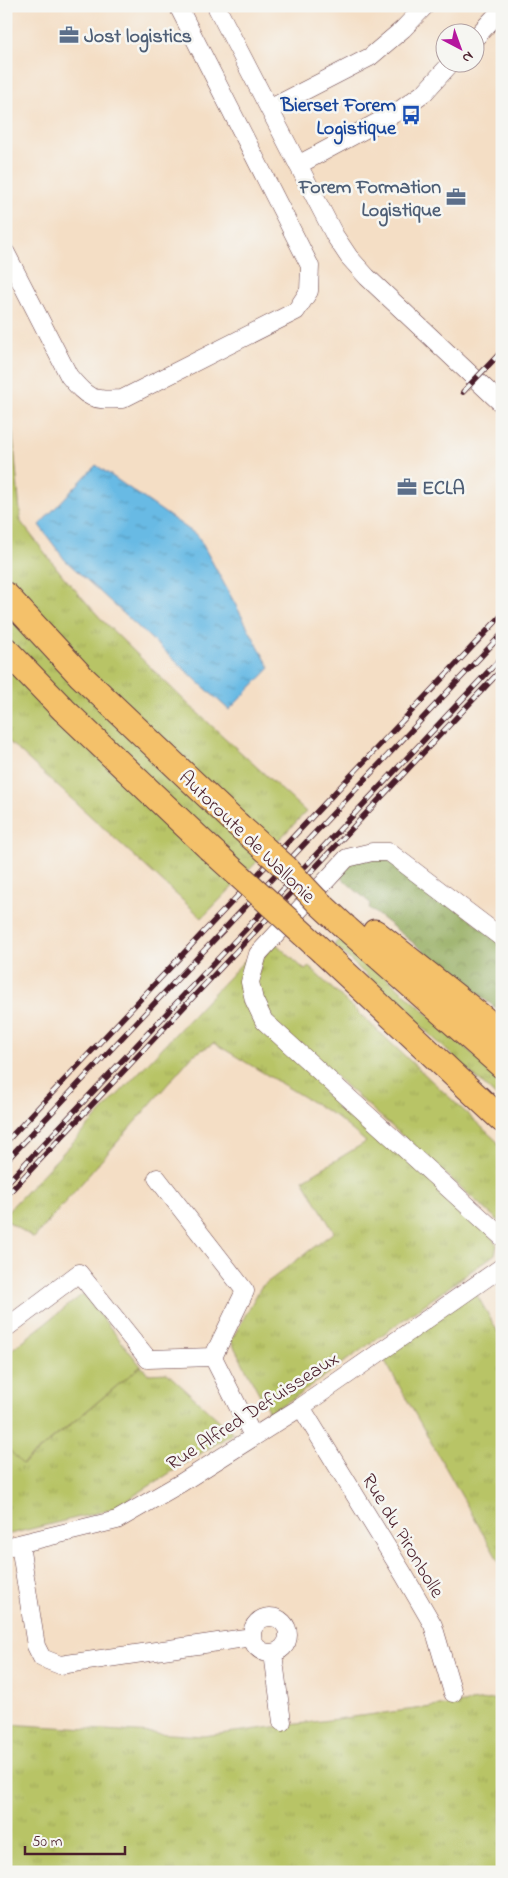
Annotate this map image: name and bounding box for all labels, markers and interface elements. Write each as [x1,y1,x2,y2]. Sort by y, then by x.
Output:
north arrow [436,22,486,72]
place label: Jost logistics [84,23,192,53]
office icon: Jost logistics [58,24,80,46]
text: N [457,46,478,68]
place label: Bierset Forem Logistique [280,92,397,145]
bus stop icon: Bierset Forem Logistique [400,104,422,126]
place label: Forem Formation Logistique [298,174,442,227]
office icon: Forem Formation Logistique [445,186,467,208]
place label: ECLA [422,475,465,504]
office icon: ECLA [396,476,418,498]
street label: Autoroute de Wallonie [171,765,321,911]
street label: Rue Alfred Defuisseaux [161,1345,345,1479]
street label: Rue du Pironbolle [353,1469,450,1604]
scale bar [25,1823,125,1855]
text: 50 m [32,1831,63,1853]

